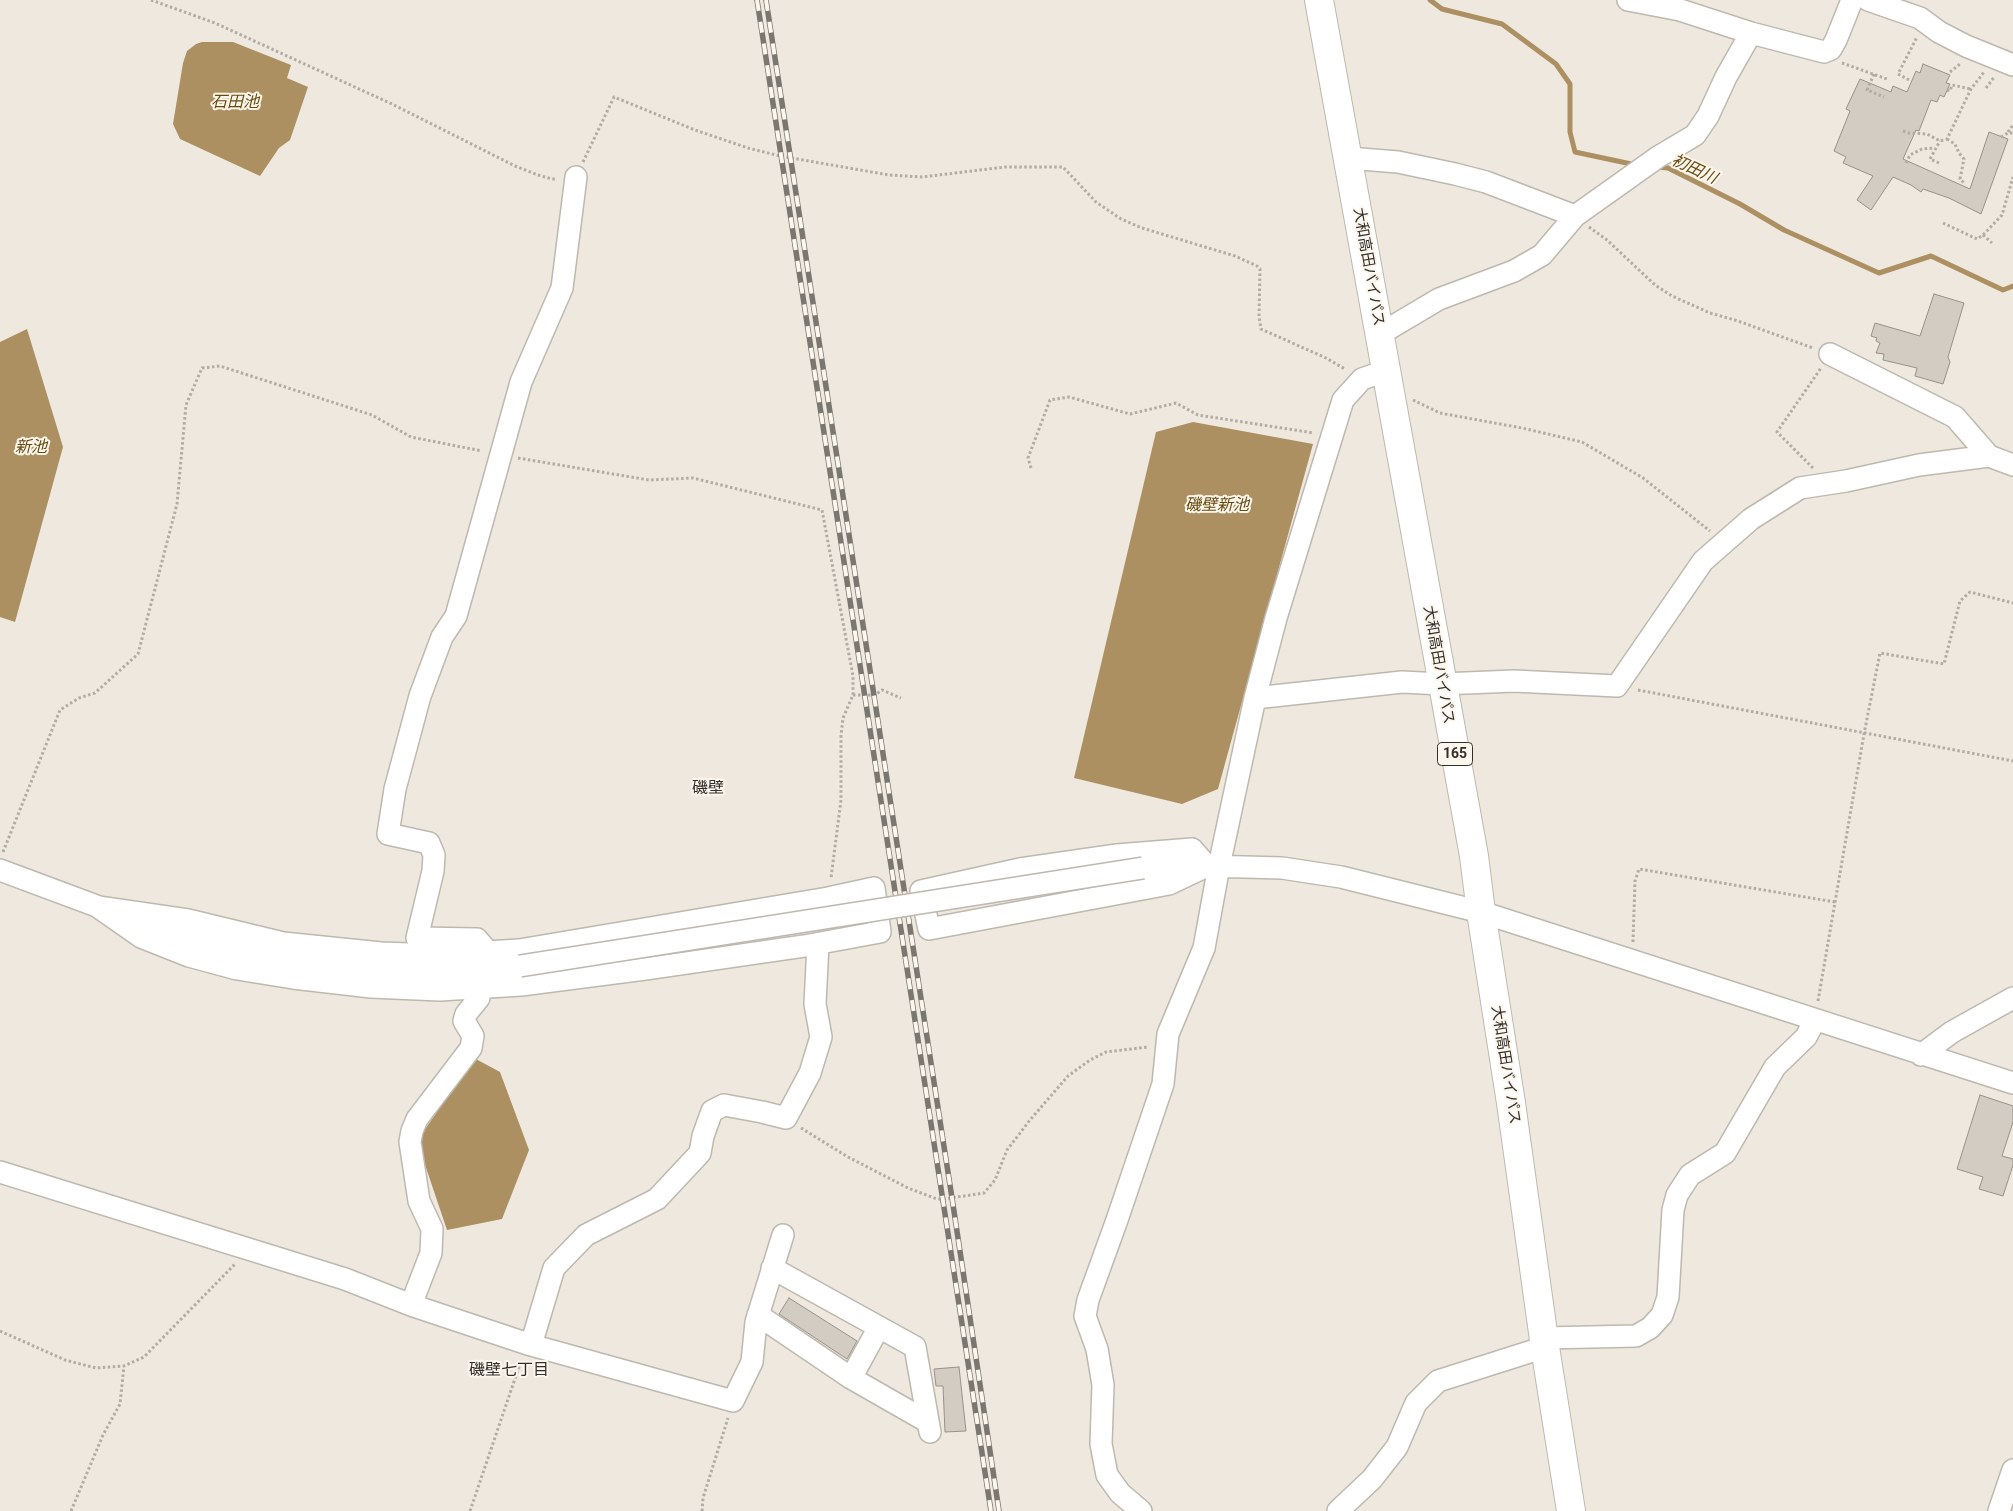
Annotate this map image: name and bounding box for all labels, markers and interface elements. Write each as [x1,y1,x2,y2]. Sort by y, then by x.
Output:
water label: 石田池 [211,93,259,113]
water label: 初田川 [1668,151,1720,189]
street label: 大和高田バイパス [1349,206,1387,328]
water label: 新池 [15,438,47,458]
water label: 磯壁新池 [1185,496,1249,516]
street label: 大和高田バイパス [1419,604,1457,726]
road number: 165 [1438,742,1472,766]
district label: 磯壁 [692,779,724,799]
street label: 大和高田バイパス [1487,1004,1523,1126]
district label: 磯壁七丁目 [469,1361,549,1381]

